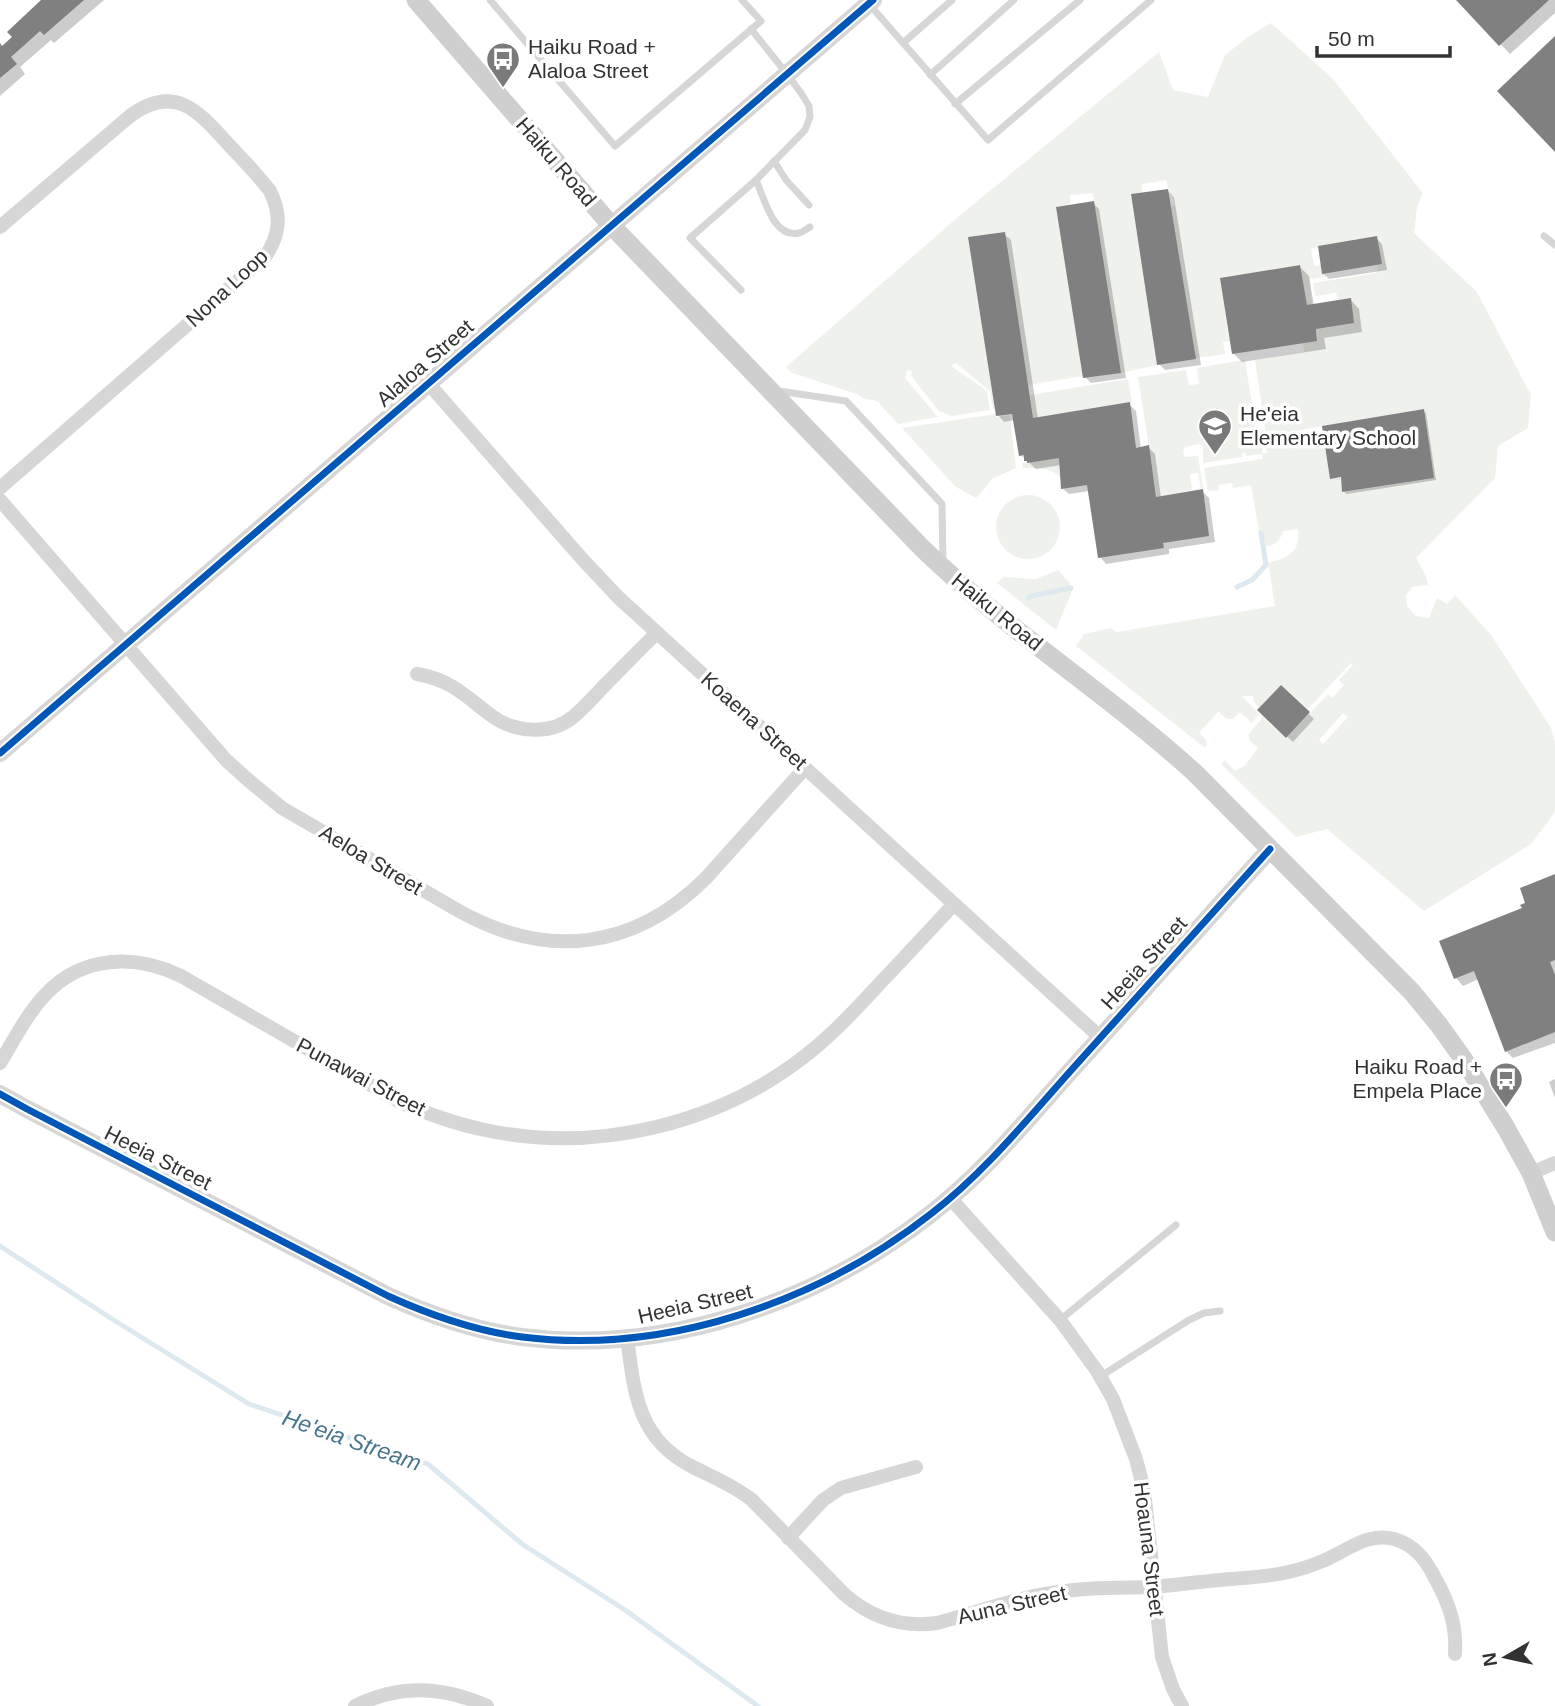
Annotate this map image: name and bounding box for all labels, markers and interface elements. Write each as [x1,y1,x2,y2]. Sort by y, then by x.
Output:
scale bar [1317,14,1450,58]
text: 50 m [1328,27,1375,50]
place label: Haiku Road + Alaloa Street [528,35,656,82]
bus stop icon: Haiku Road + Alaloa Street [484,40,522,89]
street label: Haiku Road [512,113,601,211]
street label: Nona Loop [181,244,272,331]
street label: Alaloa Street [372,314,478,411]
place label: He'eia Elementary School [1240,402,1416,449]
school or university icon: He'eia Elementary School [1196,407,1234,456]
street label: Haiku Road [947,568,1047,655]
street label: Koaena Street [697,667,812,774]
street label: Aeloa Street [316,820,427,899]
street label: Heeia Street [1096,911,1191,1014]
street label: Punawai Street [293,1033,430,1120]
place label: Haiku Road + Empela Place [1352,1055,1482,1102]
bus stop icon: Haiku Road + Empela Place [1487,1060,1525,1109]
street label: Heeia Street [101,1121,216,1194]
street label: Heeia Street [635,1279,755,1328]
water label: He'eia Stream [279,1404,425,1476]
street label: Hoauna Street [1130,1480,1169,1618]
street label: Auna Street [955,1581,1069,1628]
north arrow [1471,1622,1541,1692]
text: N [1478,1651,1501,1668]

